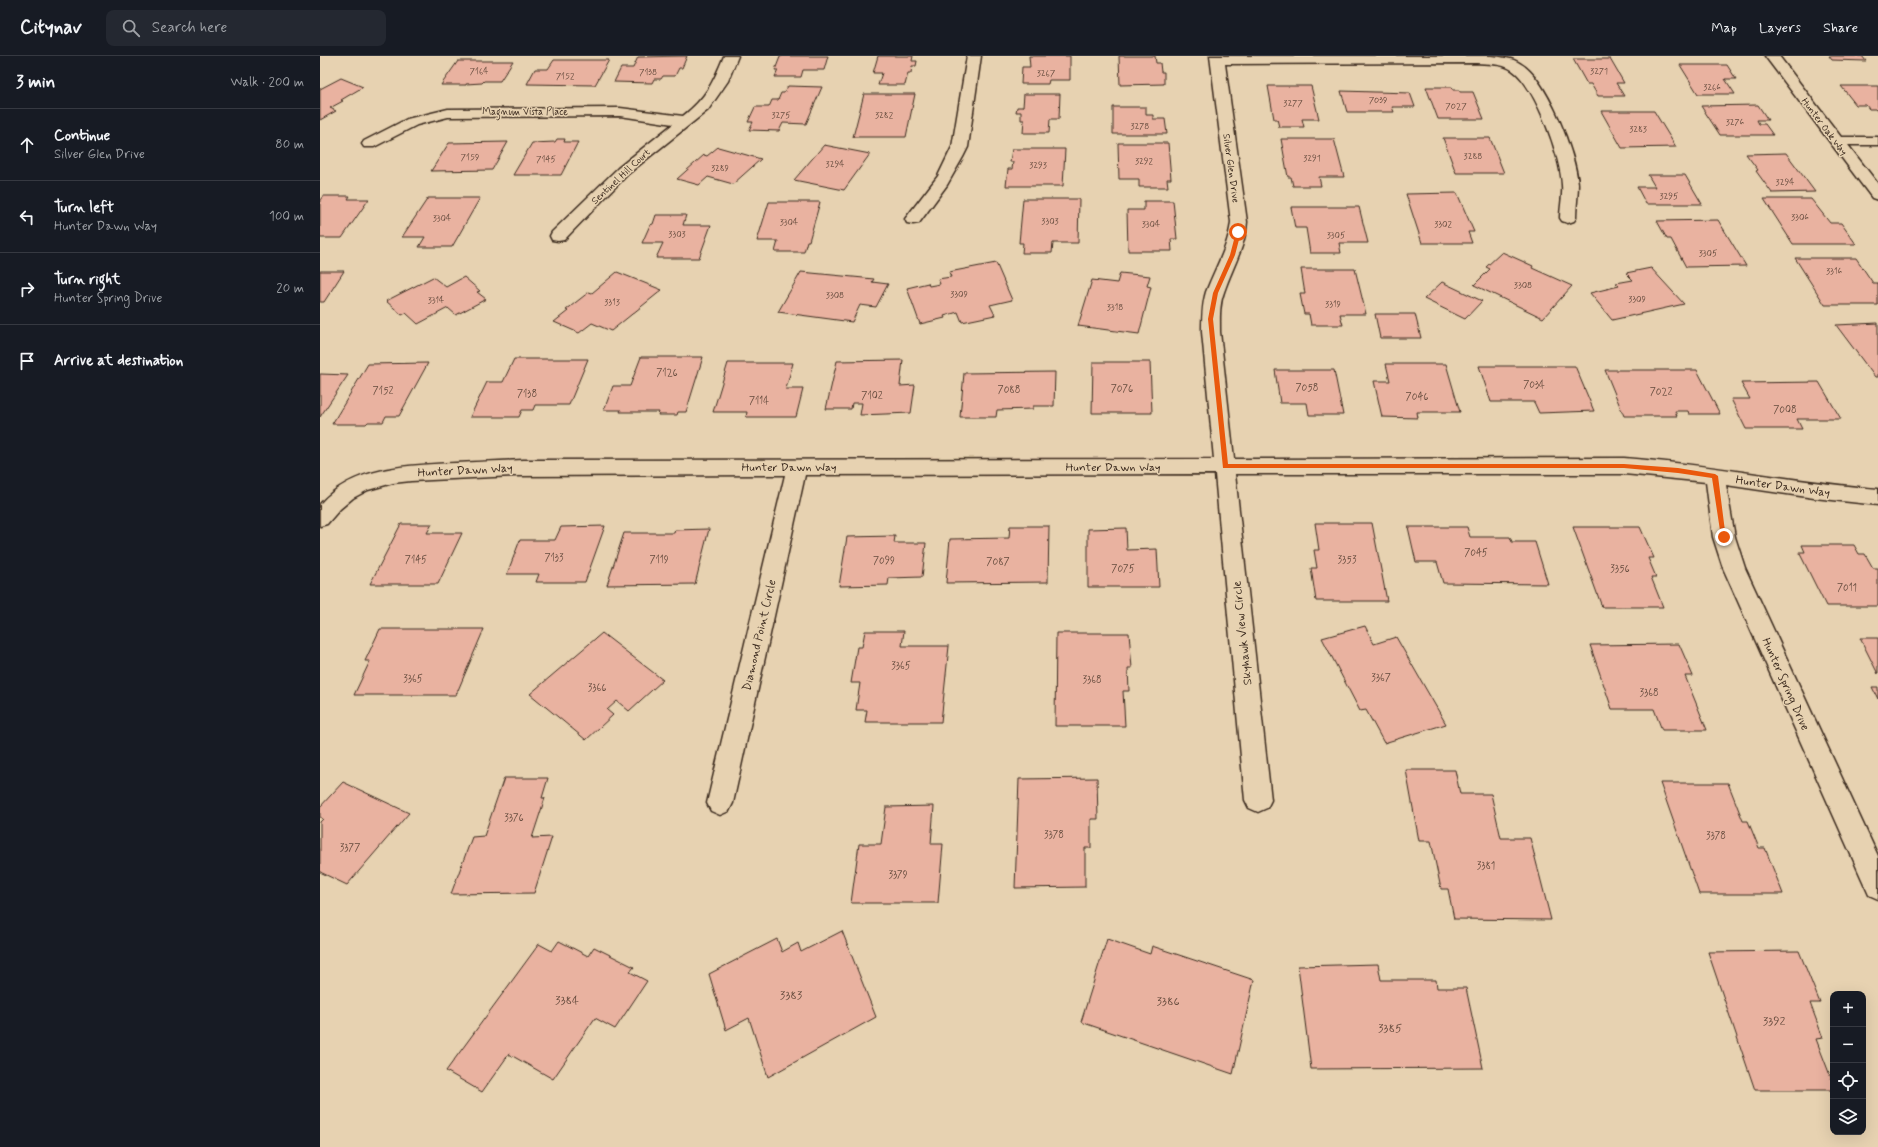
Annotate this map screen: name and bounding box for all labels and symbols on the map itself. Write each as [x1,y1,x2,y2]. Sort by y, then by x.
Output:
house number: 7164 [470,66,488,77]
house number: 3271 [1590,66,1608,77]
house number: 7138 [639,67,657,78]
house number: 3267 [1037,68,1056,79]
house number: 7152 [556,71,575,82]
house number: 3266 [1703,82,1721,93]
house number: 7039 [1369,95,1388,106]
street label: Hunter Oak Way [1798,95,1850,159]
house number: 3277 [1283,98,1303,109]
house number: 7027 [1445,101,1467,112]
street label: Magnum Vista Place [482,106,568,121]
house number: 3275 [771,110,791,121]
house number: 3282 [875,110,894,121]
house number: 3276 [1726,117,1745,128]
house number: 3278 [1131,121,1149,132]
house number: 3283 [1629,124,1647,135]
street label: Silver Glen Drive [1219,133,1242,204]
street label: Sentinel Hill Court [589,146,653,208]
house number: 3288 [1464,151,1482,162]
house number: 7159 [461,152,480,163]
house number: 3291 [1303,153,1321,164]
house number: 7145 [536,154,557,165]
house number: 3292 [1135,156,1154,167]
house number: 3294 [826,159,844,170]
house number: 3293 [1029,160,1047,171]
house number: 3289 [711,163,730,174]
house number: 3294 [1776,177,1794,188]
house number: 3295 [1660,191,1679,202]
house number: 3306 [1791,212,1809,223]
house number: 3304 [433,213,451,224]
house number: 3303 [1041,216,1059,227]
house number: 3304 [780,217,798,228]
house number: 3304 [1142,219,1160,230]
house number: 3302 [1434,219,1452,230]
route start [1229,223,1247,241]
house number: 3303 [668,229,686,240]
house number: 3305 [1327,230,1346,241]
house number: 3305 [1699,248,1718,259]
house number: 3316 [1826,266,1842,277]
house number: 3308 [1514,280,1532,291]
house number: 3309 [950,289,968,300]
house number: 3308 [826,290,844,301]
house number: 3309 [1628,294,1646,305]
house number: 3314 [428,295,444,306]
house number: 3313 [604,297,620,308]
house number: 3319 [1325,299,1341,310]
house number: 3318 [1107,302,1123,313]
house number: 7126 [656,367,678,380]
house number: 7034 [1523,379,1545,392]
house number: 7058 [1296,382,1319,395]
house number: 7076 [1111,383,1133,396]
house number: 7088 [998,384,1020,397]
house number: 7152 [373,385,394,398]
house number: 7022 [1650,386,1672,399]
house number: 7138 [517,388,537,401]
house number: 7102 [861,390,883,403]
house number: 7046 [1406,391,1428,404]
house number: 7114 [749,395,769,408]
house number: 7008 [1773,404,1797,417]
street label: Hunter Dawn Way [741,460,837,476]
street label: Hunter Dawn Way [1065,460,1161,476]
street label: Hunter Dawn Way [417,461,513,481]
street label: Hunter Dawn Way [1735,472,1831,502]
route end [1715,528,1733,546]
house number: 7045 [1464,547,1488,560]
house number: 7133 [545,552,564,565]
house number: 7145 [405,554,427,567]
house number: 7119 [649,554,669,567]
house number: 3353 [1338,554,1357,567]
house number: 7099 [873,555,895,568]
house number: 7087 [986,556,1010,569]
house number: 7075 [1111,563,1135,576]
house number: 3356 [1610,563,1630,576]
street label: Diamond Point Circle [739,578,781,693]
street label: Skyhawk View Circle [1230,580,1256,686]
house number: 7011 [1837,582,1857,595]
street label: Hunter Spring Drive [1757,635,1813,733]
house number: 3365 [891,660,911,673]
house number: 3367 [1371,672,1391,685]
house number: 3365 [403,673,423,686]
house number: 3368 [1082,674,1102,687]
house number: 3366 [588,682,606,695]
house number: 3368 [1639,687,1659,700]
house number: 3376 [504,812,524,825]
house number: 3378 [1044,829,1064,842]
house number: 3378 [1706,830,1726,843]
house number: 3377 [340,842,360,855]
house number: 3381 [1477,860,1495,873]
house number: 3379 [888,869,908,882]
house number: 3383 [780,988,803,1004]
house number: 3384 [555,993,579,1009]
house number: 3386 [1156,994,1180,1010]
house number: 3392 [1763,1014,1785,1030]
house number: 3385 [1378,1021,1402,1037]

